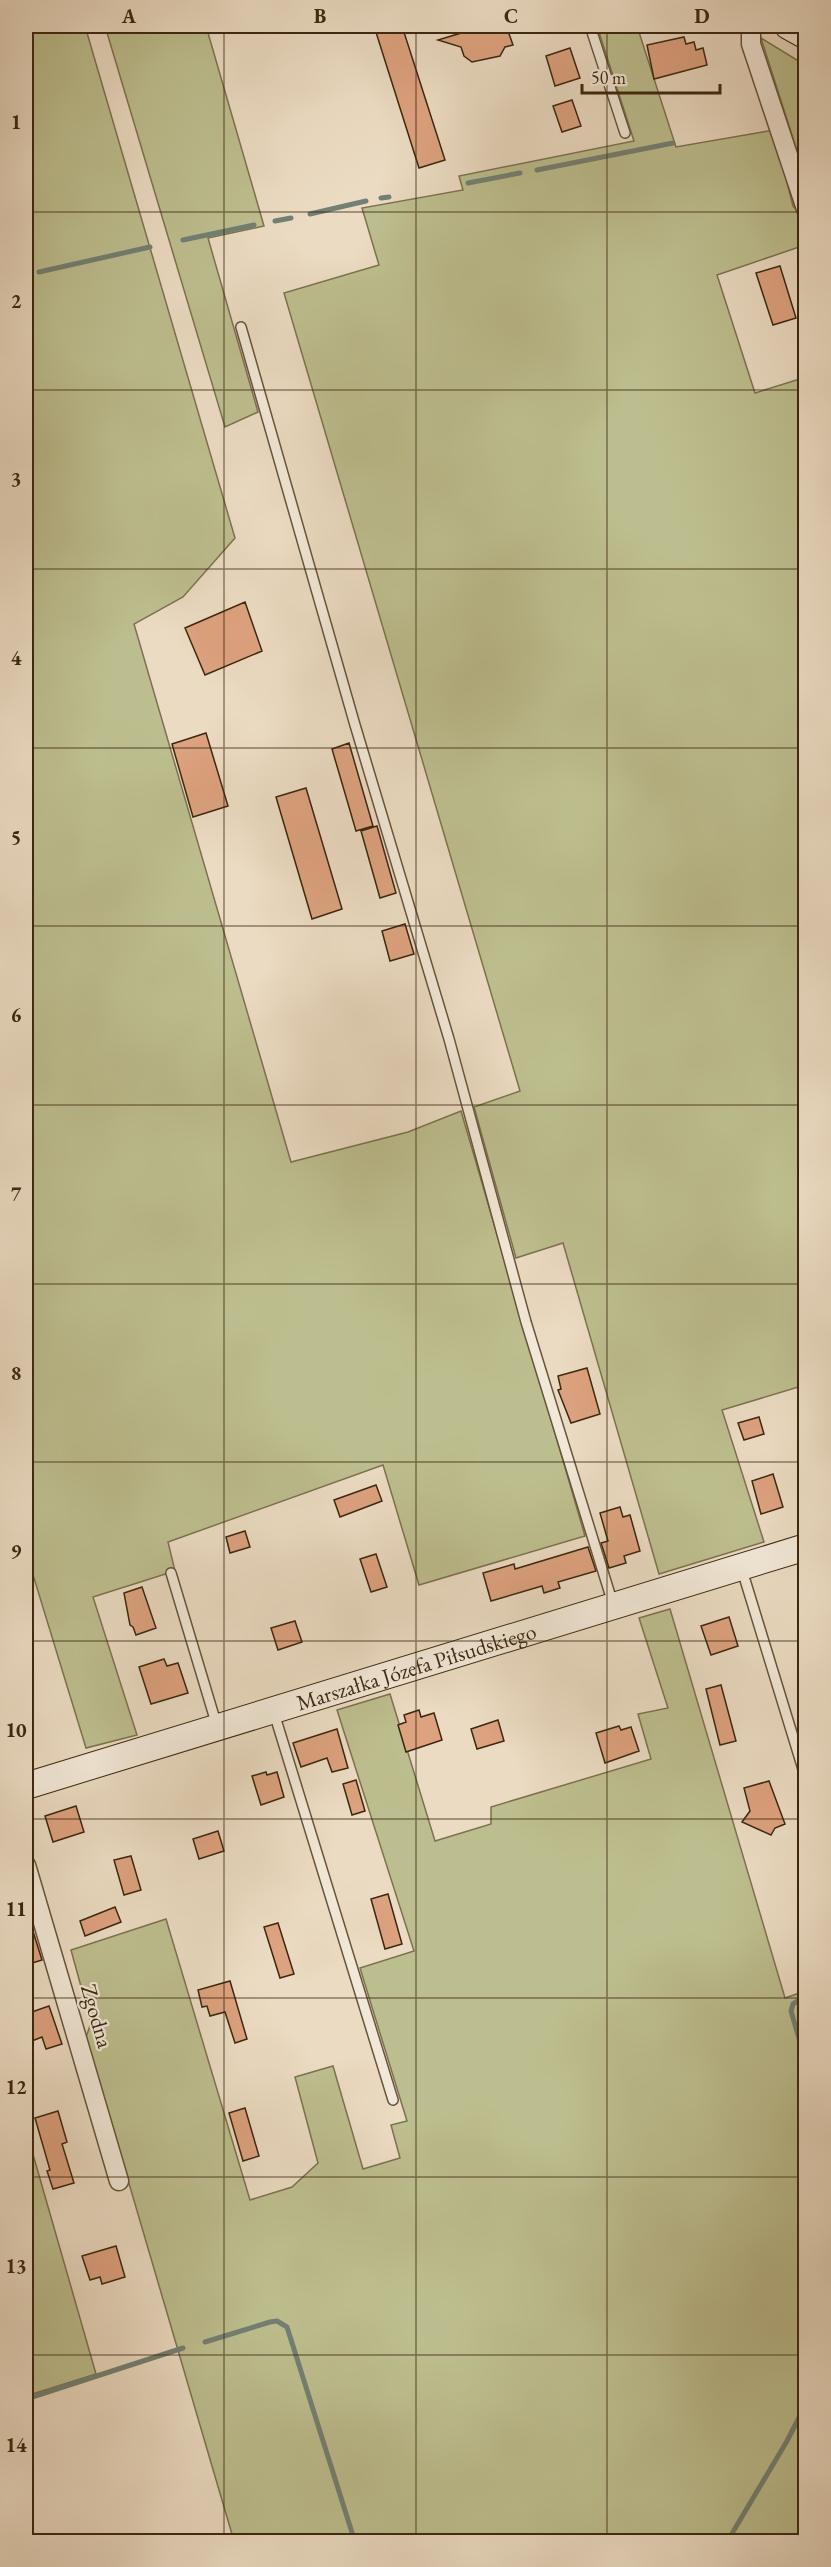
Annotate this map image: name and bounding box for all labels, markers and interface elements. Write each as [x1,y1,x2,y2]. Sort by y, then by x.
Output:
text: A [121,3,137,29]
text: B [314,3,326,29]
text: C [504,3,518,29]
text: D [694,3,710,29]
scale bar [582,57,720,95]
text: 50 m [591,66,626,89]
text: 1 [11,109,21,135]
text: 2 [11,288,22,314]
text: 3 [11,466,21,492]
text: 4 [11,645,22,671]
text: 5 [11,824,21,850]
text: 6 [11,1002,22,1028]
text: 7 [11,1181,22,1207]
text: 8 [11,1360,21,1386]
text: 9 [11,1538,22,1564]
street label: Marszałka Józefa Piłsudskiego [293,1616,540,1717]
text: 10 [5,1717,27,1743]
text: 11 [5,1896,27,1922]
street label: Zgodna [74,1981,120,2052]
text: 12 [5,2074,27,2100]
text: 13 [5,2253,27,2279]
text: 14 [5,2432,27,2458]

